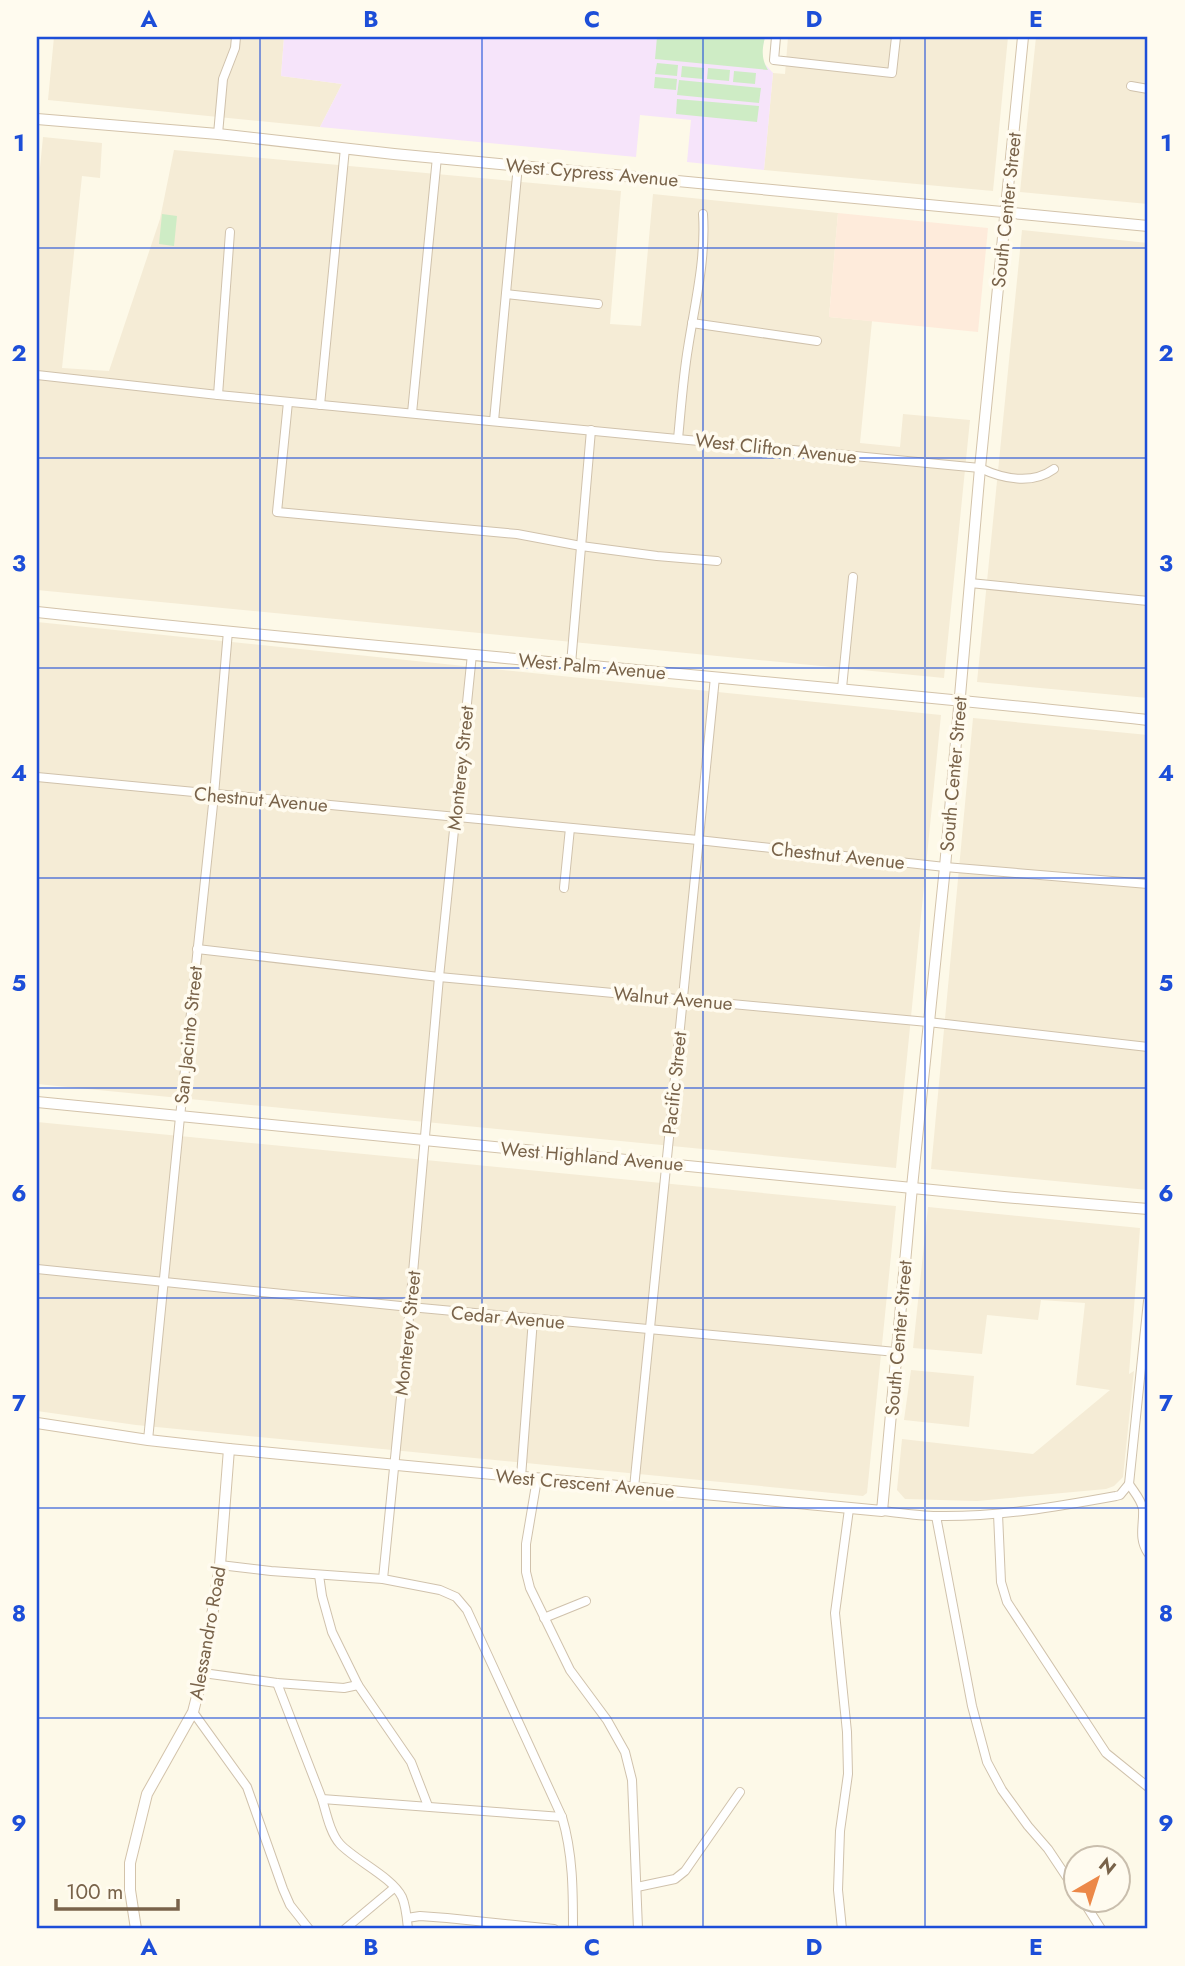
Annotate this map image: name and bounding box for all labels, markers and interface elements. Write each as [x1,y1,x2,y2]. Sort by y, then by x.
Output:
text: A [140,2,158,36]
text: B [363,2,379,36]
text: C [584,2,600,36]
text: D [806,2,823,36]
text: E [1029,2,1043,36]
text: 1 [13,126,25,160]
text: 1 [1160,126,1172,160]
street label: South Center Street [985,131,1028,289]
street label: West Cypress Avenue [504,151,680,194]
text: 2 [11,336,27,370]
text: 2 [1158,336,1174,370]
street label: West Clifton Avenue [694,427,858,470]
text: 3 [12,546,26,580]
text: 3 [1159,546,1173,580]
street label: West Palm Avenue [517,647,667,686]
street label: South Center Street [933,695,974,853]
street label: Monterey Street [441,704,481,832]
text: 4 [11,756,27,790]
text: 4 [1158,756,1174,790]
street label: Chestnut Avenue [193,780,329,819]
street label: Chestnut Avenue [770,835,906,876]
street label: San Jacinto Street [168,964,209,1106]
text: 5 [12,966,26,1000]
text: 5 [1159,966,1173,1000]
street label: Walnut Avenue [612,980,734,1017]
street label: Pacific Street [656,1030,693,1136]
street label: West Highland Avenue [499,1135,685,1178]
text: 6 [11,1176,27,1210]
text: 6 [1158,1176,1174,1210]
street label: South Center Street [878,1259,919,1417]
street label: Monterey Street [388,1269,428,1397]
street label: Cedar Avenue [450,1299,566,1336]
text: 7 [12,1386,26,1420]
text: 7 [1159,1386,1173,1420]
street label: West Crescent Avenue [494,1462,676,1505]
street label: Alessandro Road [182,1564,233,1702]
text: 8 [12,1596,26,1630]
text: 8 [1159,1596,1173,1630]
text: 9 [11,1806,27,1840]
text: 9 [1158,1806,1174,1840]
north arrow [1062,1843,1132,1913]
text: N [1093,1851,1122,1881]
scale bar [56,1868,178,1912]
text: 100 m [66,1877,123,1907]
text: A [140,1930,158,1964]
text: B [363,1930,379,1964]
text: C [584,1930,600,1964]
text: D [806,1930,823,1964]
text: E [1029,1930,1043,1964]

